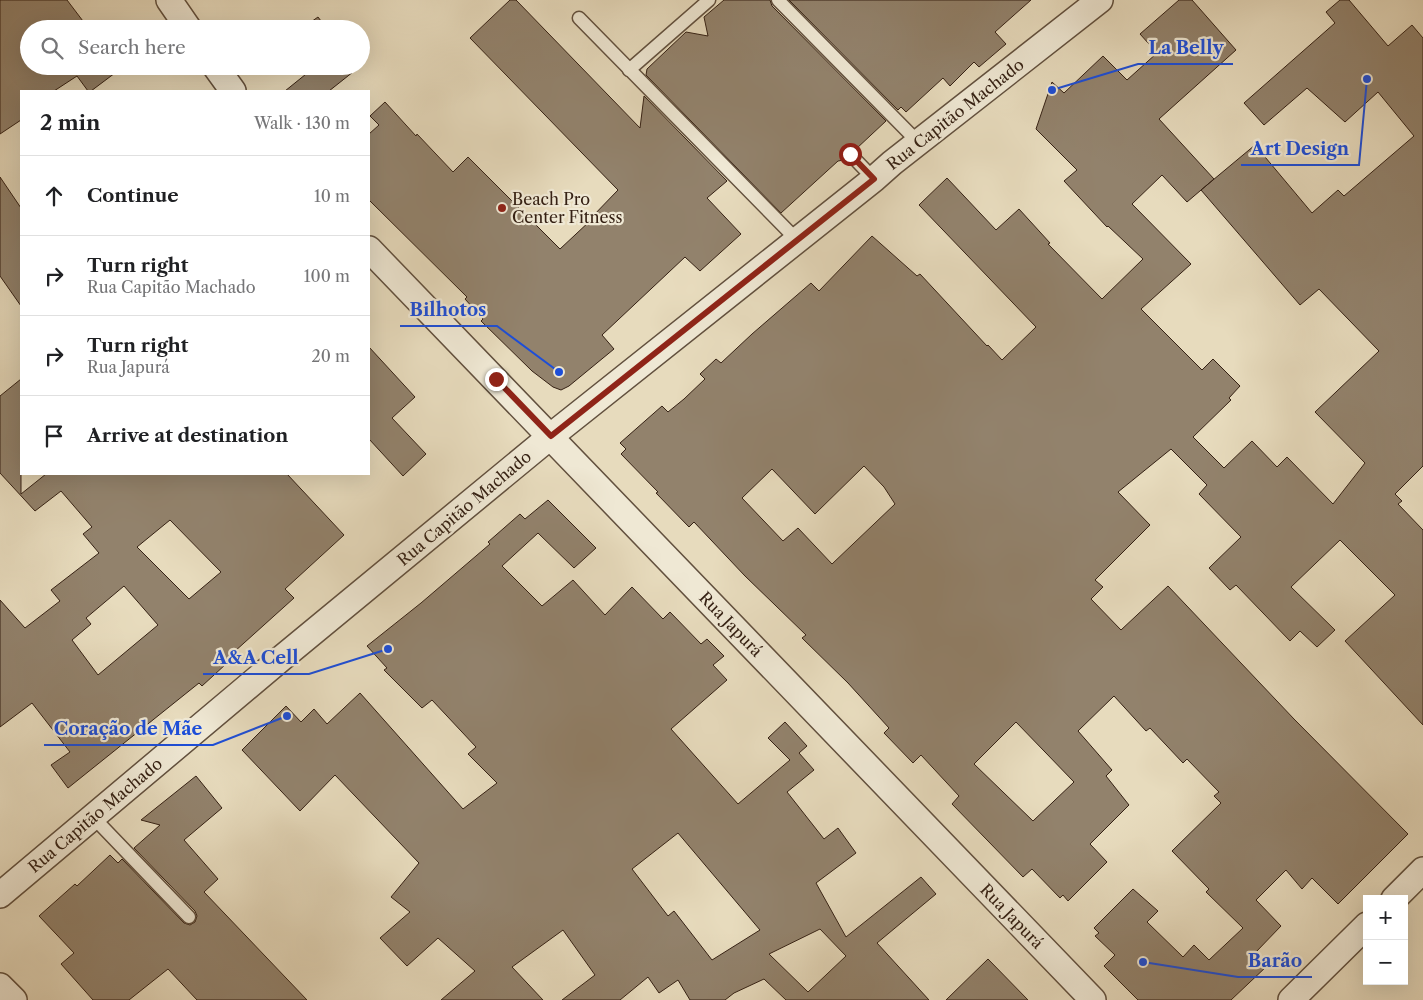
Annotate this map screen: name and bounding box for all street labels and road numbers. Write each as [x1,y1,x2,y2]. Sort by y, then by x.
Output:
street label: Rua Capitão Machado [882,54,1028,174]
street label: Rua Capitão Machado [393,446,535,570]
street label: Rua Japurá [695,587,767,661]
street label: Rua Capitão Machado [24,753,166,877]
street label: Rua Japurá [976,879,1048,953]

